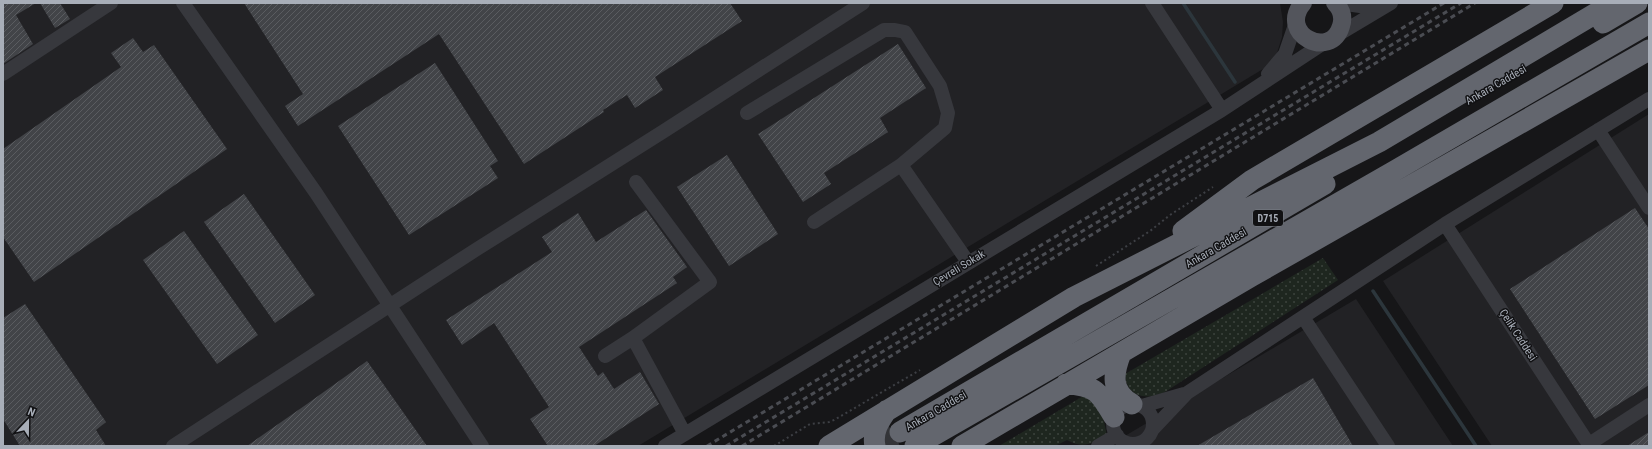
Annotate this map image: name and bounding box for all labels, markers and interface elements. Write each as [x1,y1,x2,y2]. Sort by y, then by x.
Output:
street label: Ankara Caddesi [1463,62,1529,108]
road number: D715 [1253,210,1283,226]
street label: Ankara Caddesi [1183,225,1249,271]
street label: Çevreli Sokak [931,247,987,289]
street label: Çelik Caddesi [1496,307,1540,363]
street label: Ankara Caddesi [903,388,969,434]
north arrow [8,401,48,441]
text: N [26,405,37,420]

